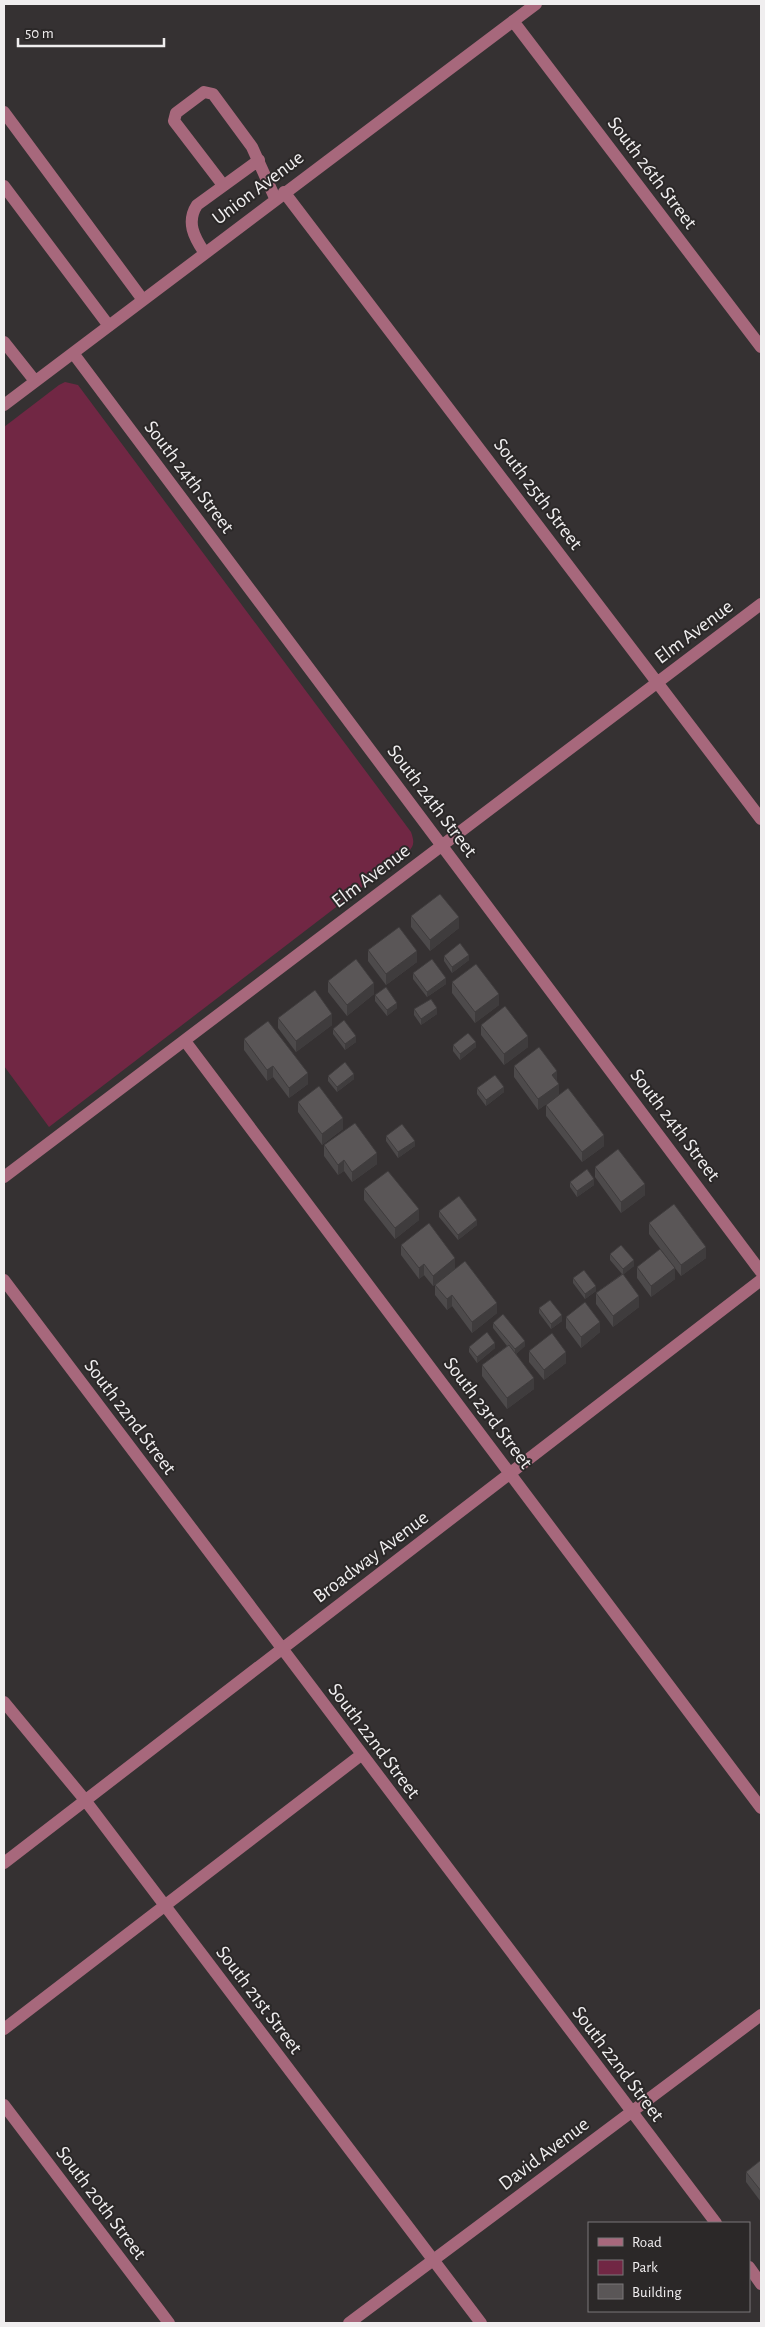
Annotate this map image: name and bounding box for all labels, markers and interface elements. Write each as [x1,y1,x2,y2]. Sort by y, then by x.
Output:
scale bar [18,15,164,47]
text: 50 m [25,26,54,41]
street label: South 26th Street [603,113,701,233]
street label: Union Avenue [209,147,307,229]
street label: South 24th Street [140,417,238,537]
street label: South 25th Street [490,435,587,554]
street label: Elm Avenue [651,596,737,668]
street label: South 24th Street [383,741,481,861]
street label: Elm Avenue [328,840,414,912]
street label: South 24th Street [626,1065,724,1185]
street label: South 23rd Street [440,1354,537,1473]
street label: South 22nd Street [80,1356,180,1479]
street label: Broadway Avenue [310,1507,432,1607]
street label: South 22nd Street [324,1680,424,1803]
street label: South 21st Street [212,1942,306,2058]
street label: South 22nd Street [568,2003,668,2126]
street label: David Avenue [495,2114,593,2194]
street label: South 20th Street [52,2143,150,2264]
legend [588,2222,750,2312]
text: Road [632,2235,662,2250]
text: Park [632,2260,658,2275]
text: Building [632,2285,682,2300]

